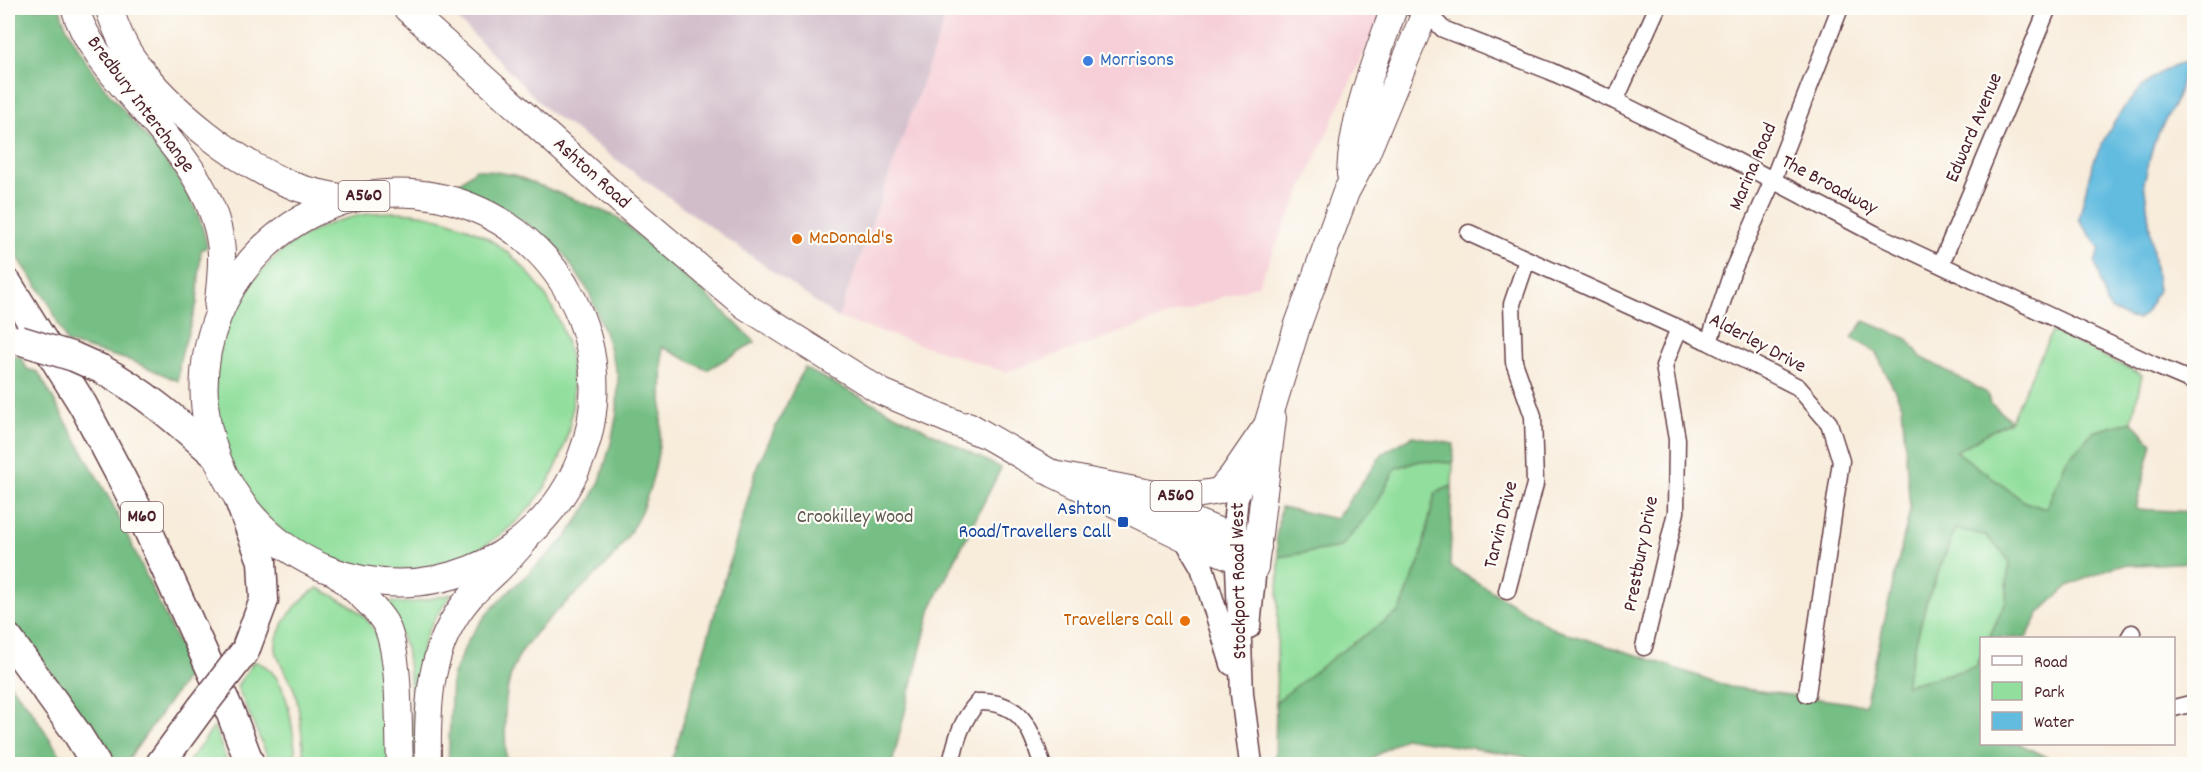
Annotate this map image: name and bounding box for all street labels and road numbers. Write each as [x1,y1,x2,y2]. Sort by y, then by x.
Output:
street label: Bredbury Interchange [79,31,201,179]
street label: Edward Avenue [1939,69,2011,187]
street label: Marina Road [1723,119,1785,215]
street label: Ashton Road [546,131,636,217]
street label: The Broadway [1776,149,1883,224]
road number: A560 [338,181,389,211]
street label: Alderley Drive [1704,307,1811,381]
street label: Tarvin Drive [1478,478,1526,572]
road number: A560 [1150,481,1202,511]
street label: Prestbury Drive [1617,494,1667,614]
road number: M60 [121,502,163,532]
street label: Stockport Road West [1225,502,1255,660]

